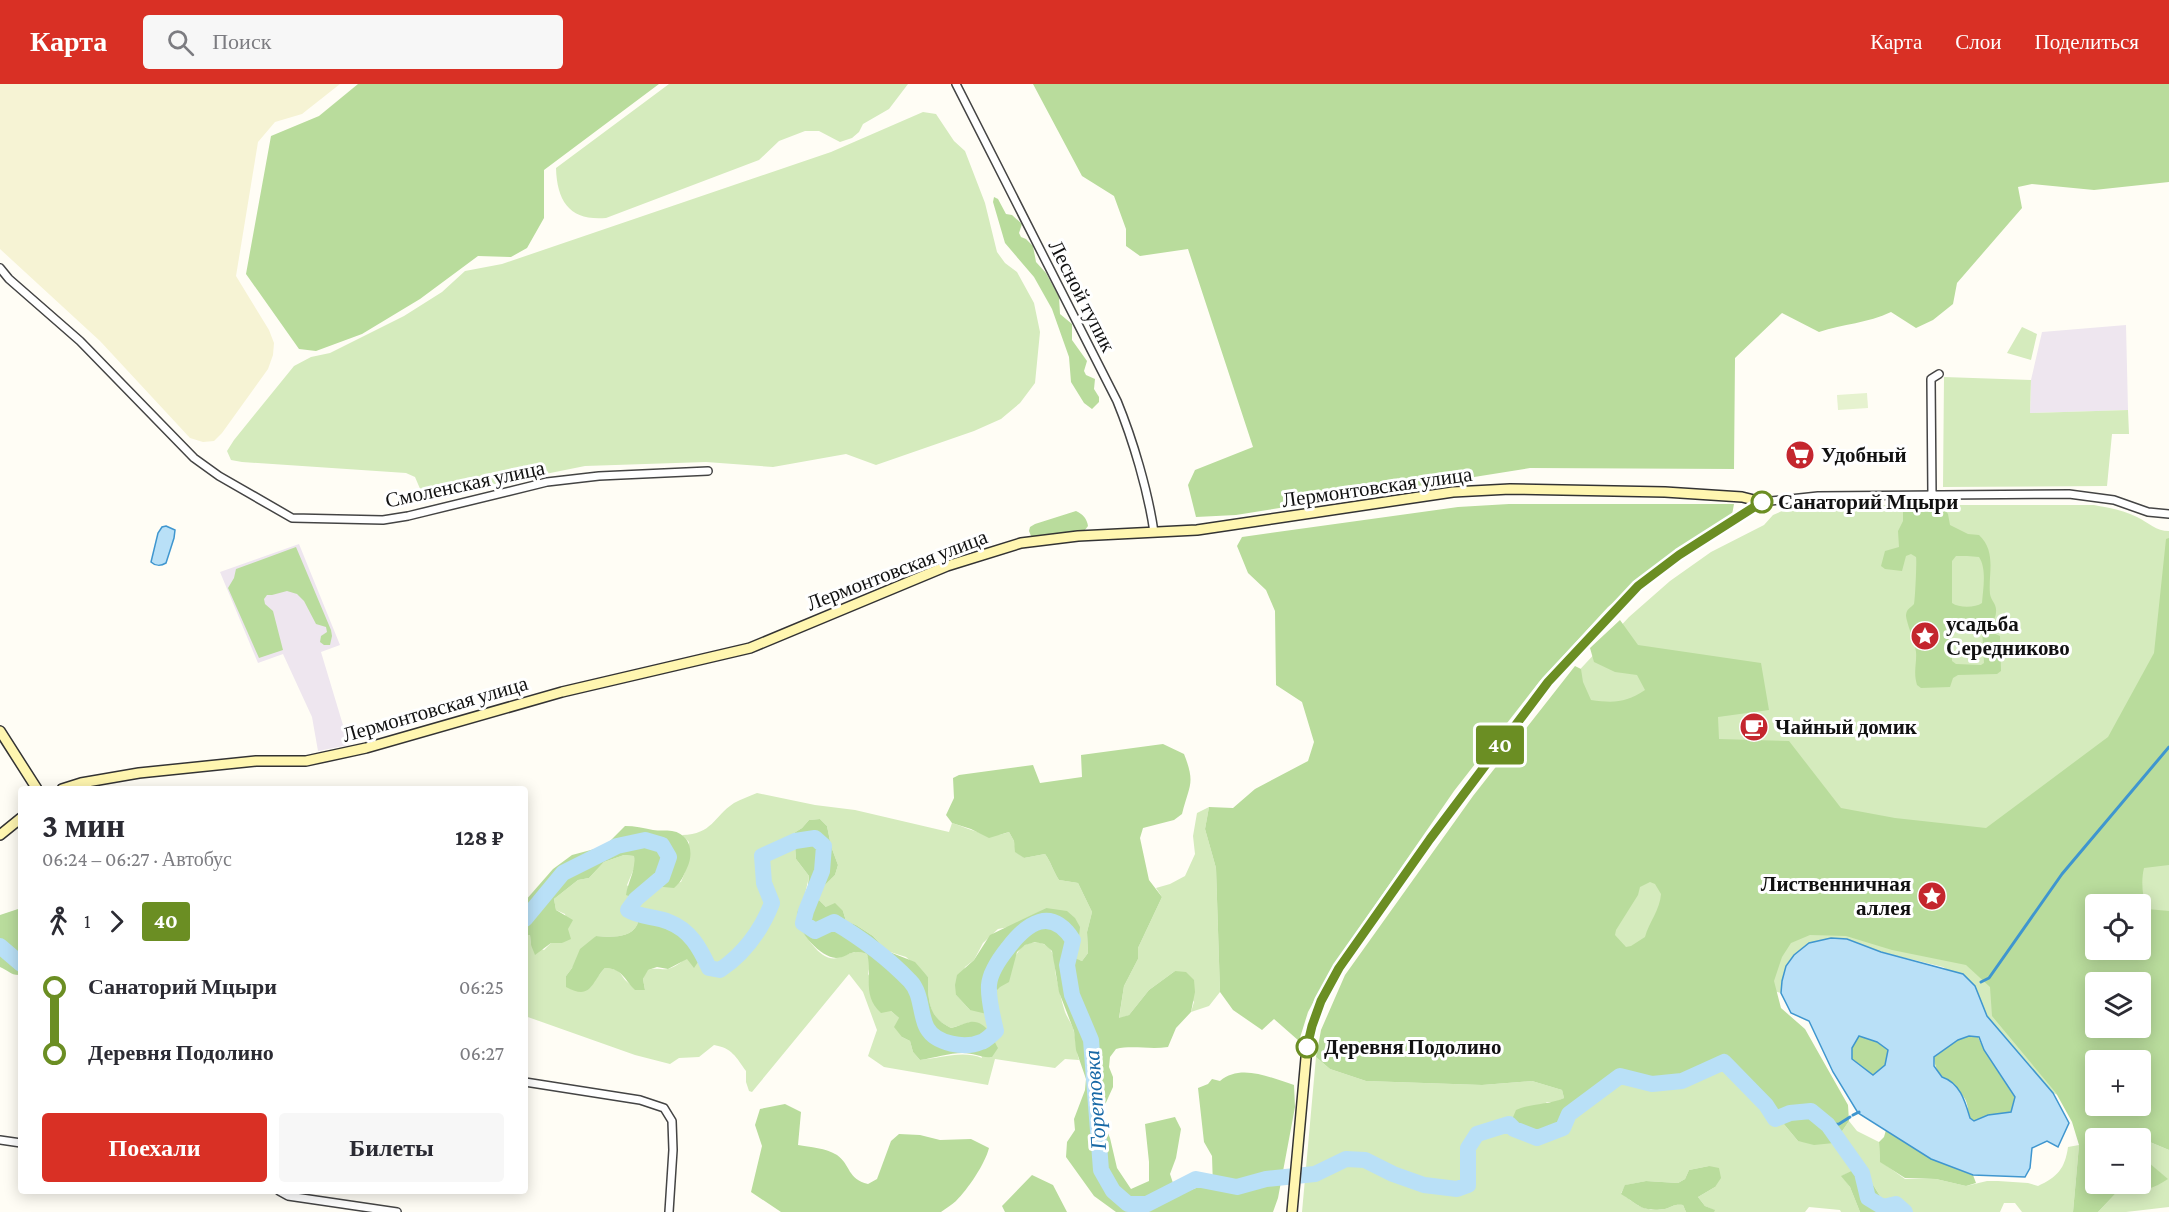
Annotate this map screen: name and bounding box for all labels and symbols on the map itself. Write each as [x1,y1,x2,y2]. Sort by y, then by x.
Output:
street label: Лесной тупик [1044,236,1121,357]
supermarket icon: Удобный [1784,439,1816,471]
place label: Удобный [1821,443,1907,467]
street label: Смоленская улица [383,455,548,513]
street label: Лермонтовская улица [1280,462,1474,512]
place label: Санаторий Мцыри [1778,490,1958,514]
marker: Санаторий Мцыри [1751,491,1773,513]
street label: Лермонтовская улица [803,524,991,616]
place label: усадьба Середниково [1946,612,2070,660]
place icon: усадьба Середниково [1909,620,1941,652]
street label: Лермонтовская улица [340,671,531,747]
cafe icon: Чайный домик [1738,711,1770,743]
place label: Чайный домик [1775,715,1918,739]
line badge: 40 [1473,726,1527,764]
place label: Лиственничная аллея [1761,872,1911,920]
place icon: Лиственничная аллея [1916,880,1948,912]
place label: Деревня Подолино [1324,1035,1501,1059]
marker: Деревня Подолино [1296,1036,1318,1058]
water label: Горетовка [1079,1049,1111,1152]

